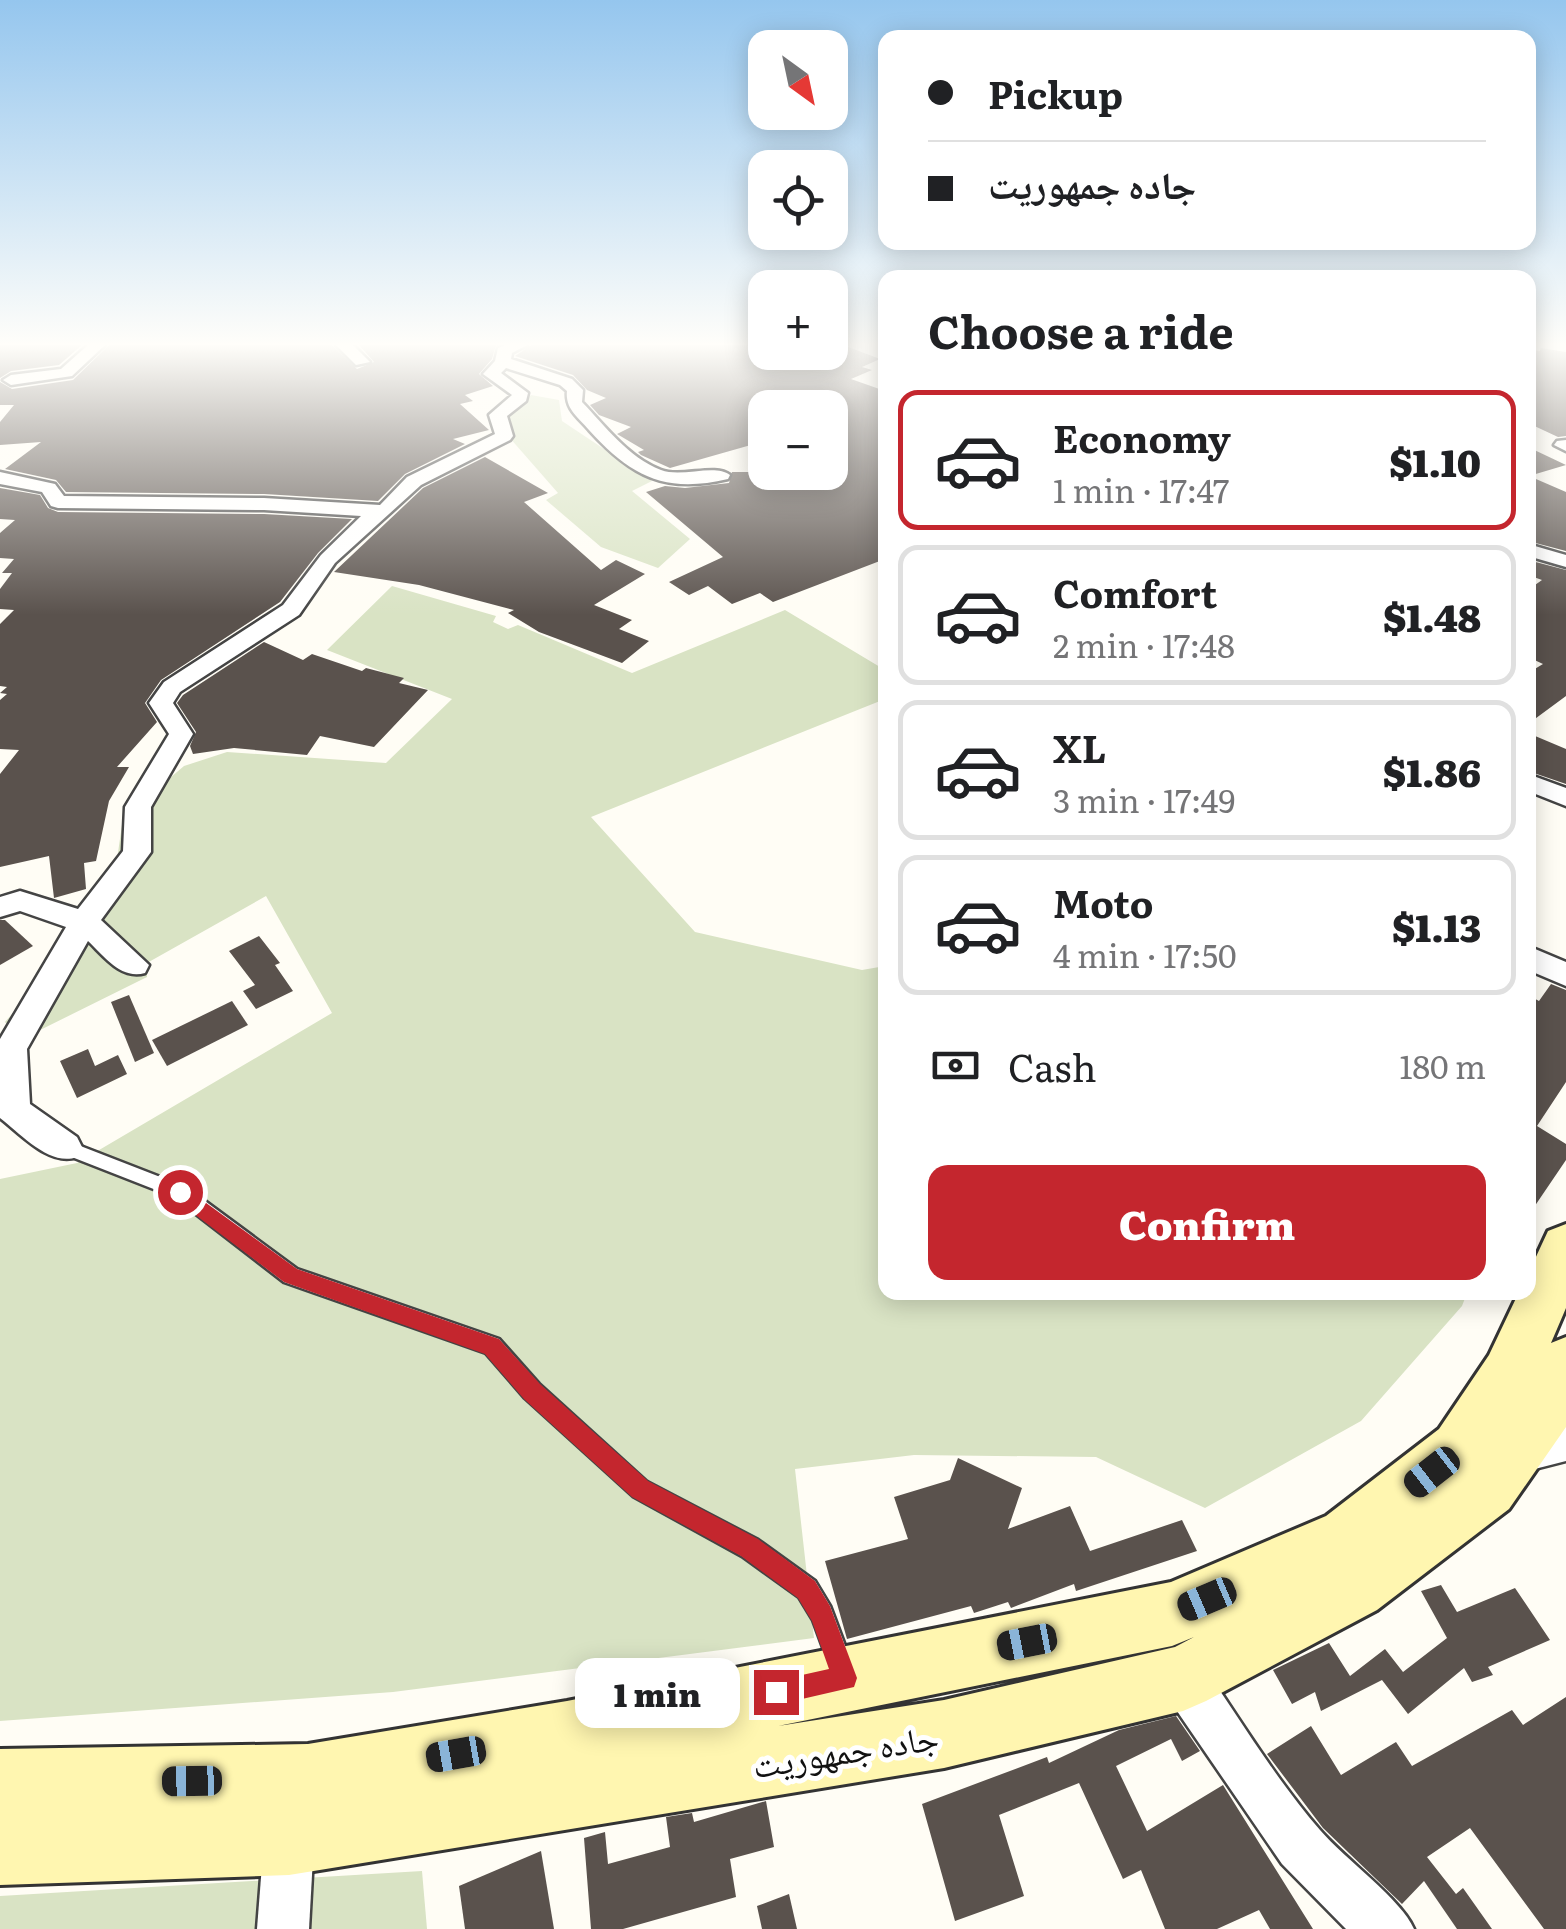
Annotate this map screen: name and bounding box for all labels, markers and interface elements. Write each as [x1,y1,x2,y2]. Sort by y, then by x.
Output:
north arrow [748,30,848,130]
map controls [748,30,848,490]
text: Pickup [988,64,1123,121]
button: locate [748,150,848,250]
text: جاده جمهوریت [988,154,1196,211]
button: + [748,270,848,370]
text: Choose a ride [928,296,1234,363]
button: − [748,390,848,490]
text: Economy [1053,408,1231,465]
icon: car [933,415,1023,505]
text: $1.10 [1389,432,1481,489]
text: 1 min · 17:47 [1053,465,1229,513]
text: Comfort [1053,563,1217,620]
icon: car [933,570,1023,660]
text: $1.48 [1383,587,1481,644]
text: 2 min · 17:48 [1053,620,1235,668]
text: XL [1053,718,1106,775]
icon: car [933,725,1023,815]
text: $1.86 [1383,742,1481,799]
text: 3 min · 17:49 [1053,775,1235,823]
text: Moto [1053,873,1153,930]
icon: car [933,880,1023,970]
text: $1.13 [1392,897,1481,954]
text: 4 min · 17:50 [1053,930,1236,978]
text: Cash [1008,1037,1097,1094]
icon: cash [928,1038,983,1093]
text: 180 m [1399,1041,1486,1089]
button: Confirm [928,1165,1486,1280]
route start [158,1170,203,1215]
car [1399,1442,1465,1502]
car [1174,1573,1240,1625]
car [995,1622,1059,1662]
callout: 1 min [576,1657,741,1727]
text: 1 min [614,1669,701,1717]
route end [754,1670,799,1715]
street label: جاده جمهوریت [748,1709,942,1789]
car [424,1734,488,1774]
car [162,1765,222,1797]

